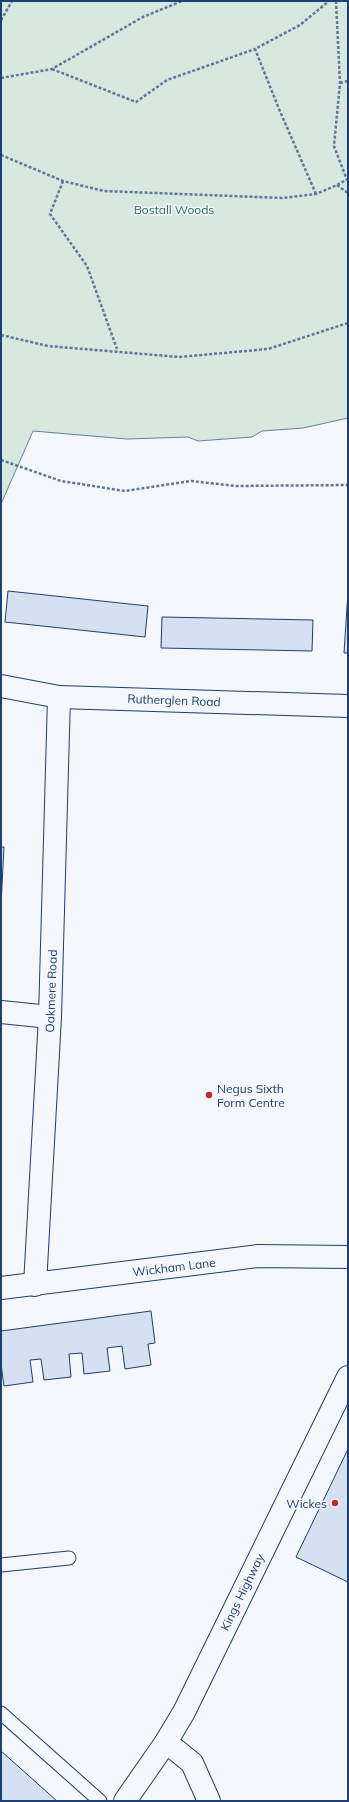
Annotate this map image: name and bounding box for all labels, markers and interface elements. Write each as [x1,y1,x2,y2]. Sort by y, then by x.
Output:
park label: Bostall Woods [134,202,214,217]
street label: Rutherglen Road [127,691,221,709]
street label: Oakmere Road [42,949,60,1033]
place label: Negus Sixth Form Centre [217,1081,285,1110]
marker: Negus Sixth Form Centre [204,1090,214,1100]
street label: Wickham Lane [132,1254,216,1280]
place label: Wickes [286,1496,327,1511]
marker: Wickes [330,1498,340,1508]
street label: Kings Highway [217,1550,267,1633]

